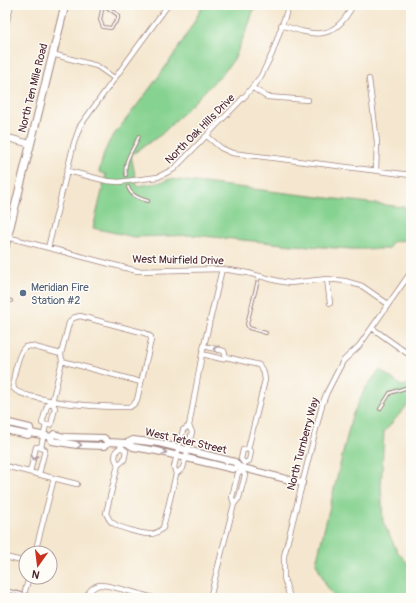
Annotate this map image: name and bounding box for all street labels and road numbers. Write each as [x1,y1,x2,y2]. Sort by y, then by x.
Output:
street label: North Ten Mile Road [16,42,50,134]
street label: North Oak Hills Drive [162,91,238,167]
street label: West Muirfield Drive [132,253,224,267]
street label: North Turnberry Way [284,396,322,492]
street label: West Teter Street [144,425,229,457]

